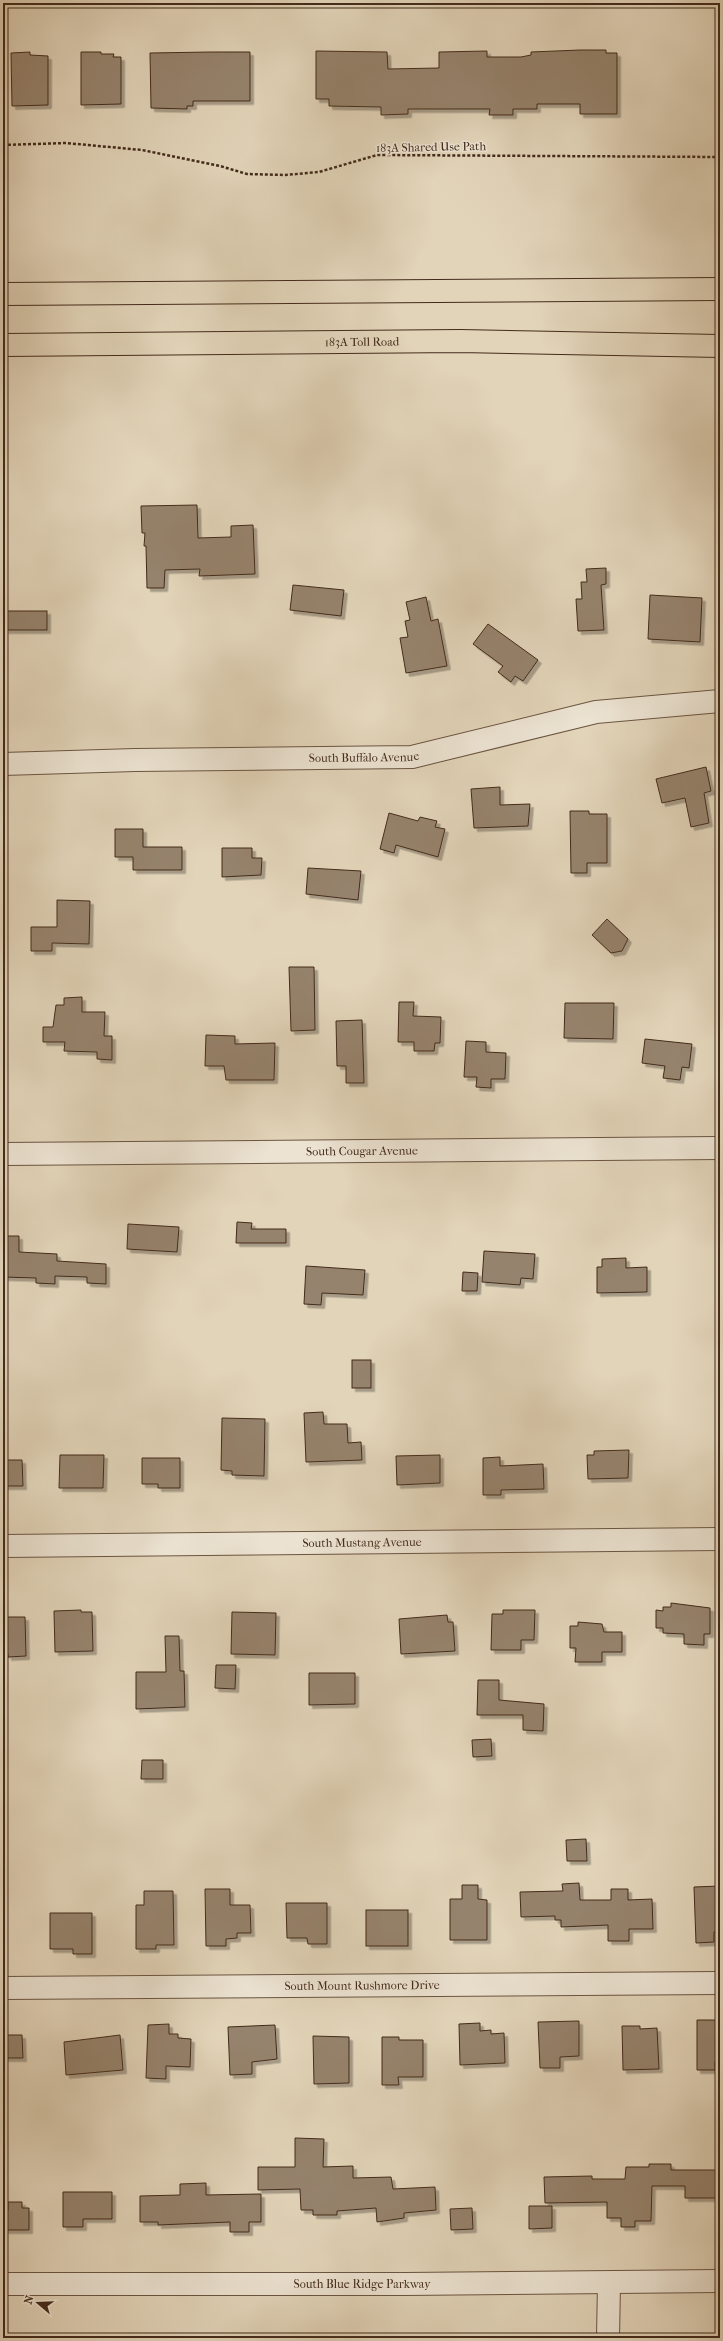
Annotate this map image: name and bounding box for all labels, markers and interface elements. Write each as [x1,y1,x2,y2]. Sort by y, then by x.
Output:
street label: 183A Shared Use Path [376,139,486,155]
street label: 183A Toll Road [325,335,400,349]
street label: South Buffalo Avenue [309,748,421,765]
street label: South Cougar Avenue [306,1144,418,1158]
street label: South Mustang Avenue [302,1535,422,1550]
street label: South Mount Rushmore Drive [284,1978,440,1993]
street label: South Blue Ridge Parkway [293,2277,431,2291]
north arrow [18,2283,58,2323]
text: N [22,2293,37,2306]

